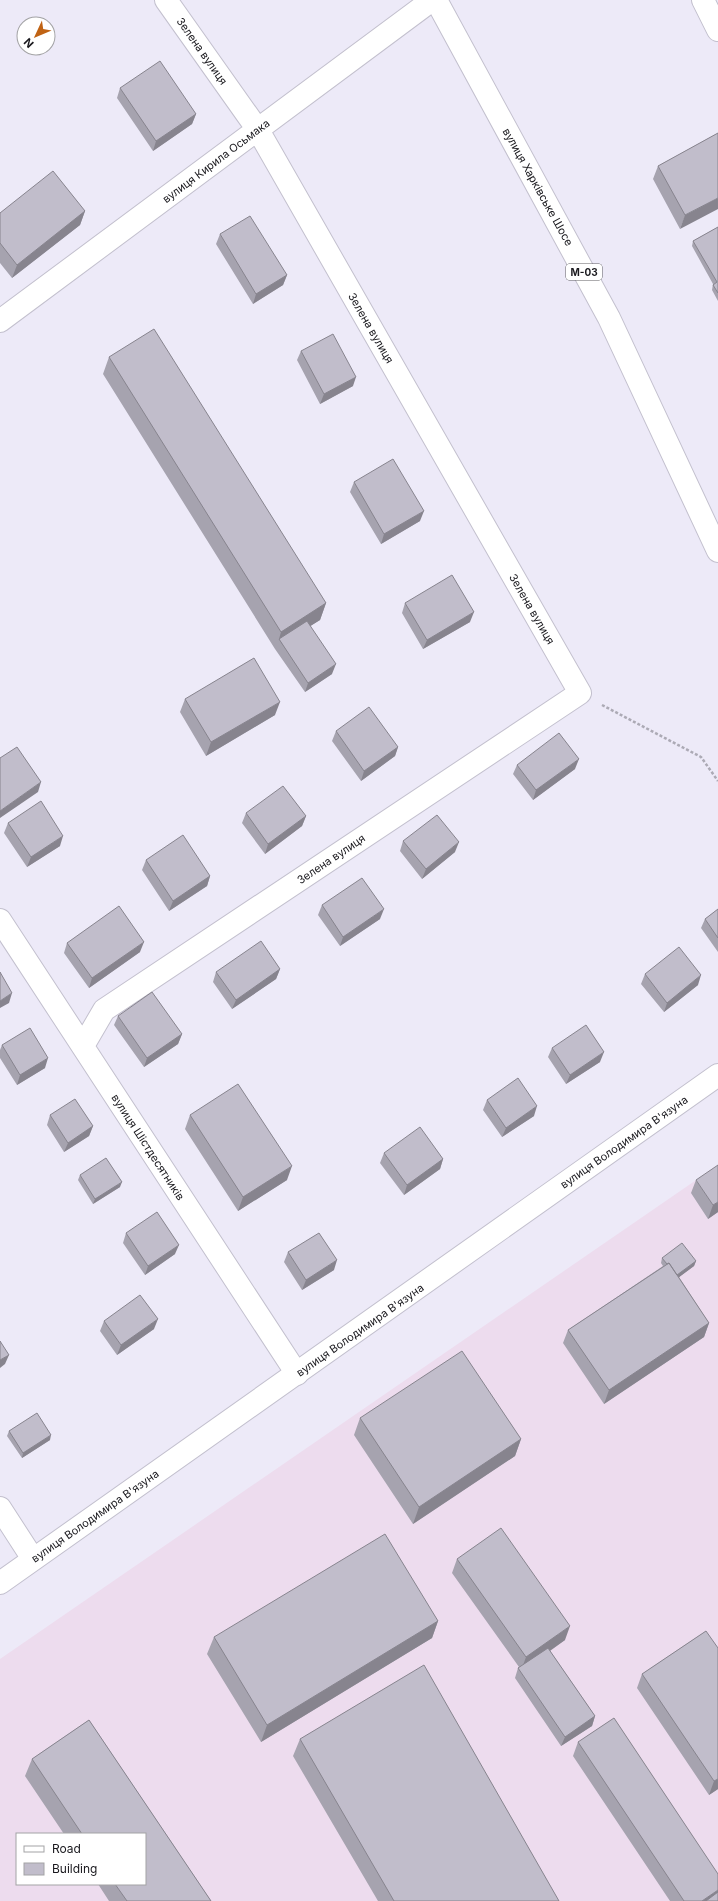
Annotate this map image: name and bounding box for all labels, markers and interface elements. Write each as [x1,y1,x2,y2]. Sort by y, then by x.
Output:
street label: Зелена вулиця [174,15,230,87]
north arrow [16,16,56,56]
text: N [21,35,37,51]
street label: вулиця Кирила Осьмака [160,116,272,206]
street label: вулиця Харківське Шосе [500,126,576,248]
road number: М-03 [566,264,602,280]
street label: Зелена вулиця [345,290,397,366]
street label: Зелена вулиця [506,571,558,647]
street label: Зелена вулиця [294,831,368,887]
street label: вулиця Шістдесятників [108,1091,188,1203]
street label: вулиця Володимира В'язуна [558,1093,690,1191]
street label: вулиця Володимира В'язуна [294,1281,426,1379]
street label: вулиця Володимира В'язуна [29,1467,161,1565]
legend [16,1833,146,1885]
text: Road [52,1841,81,1856]
text: Building [52,1861,97,1876]

